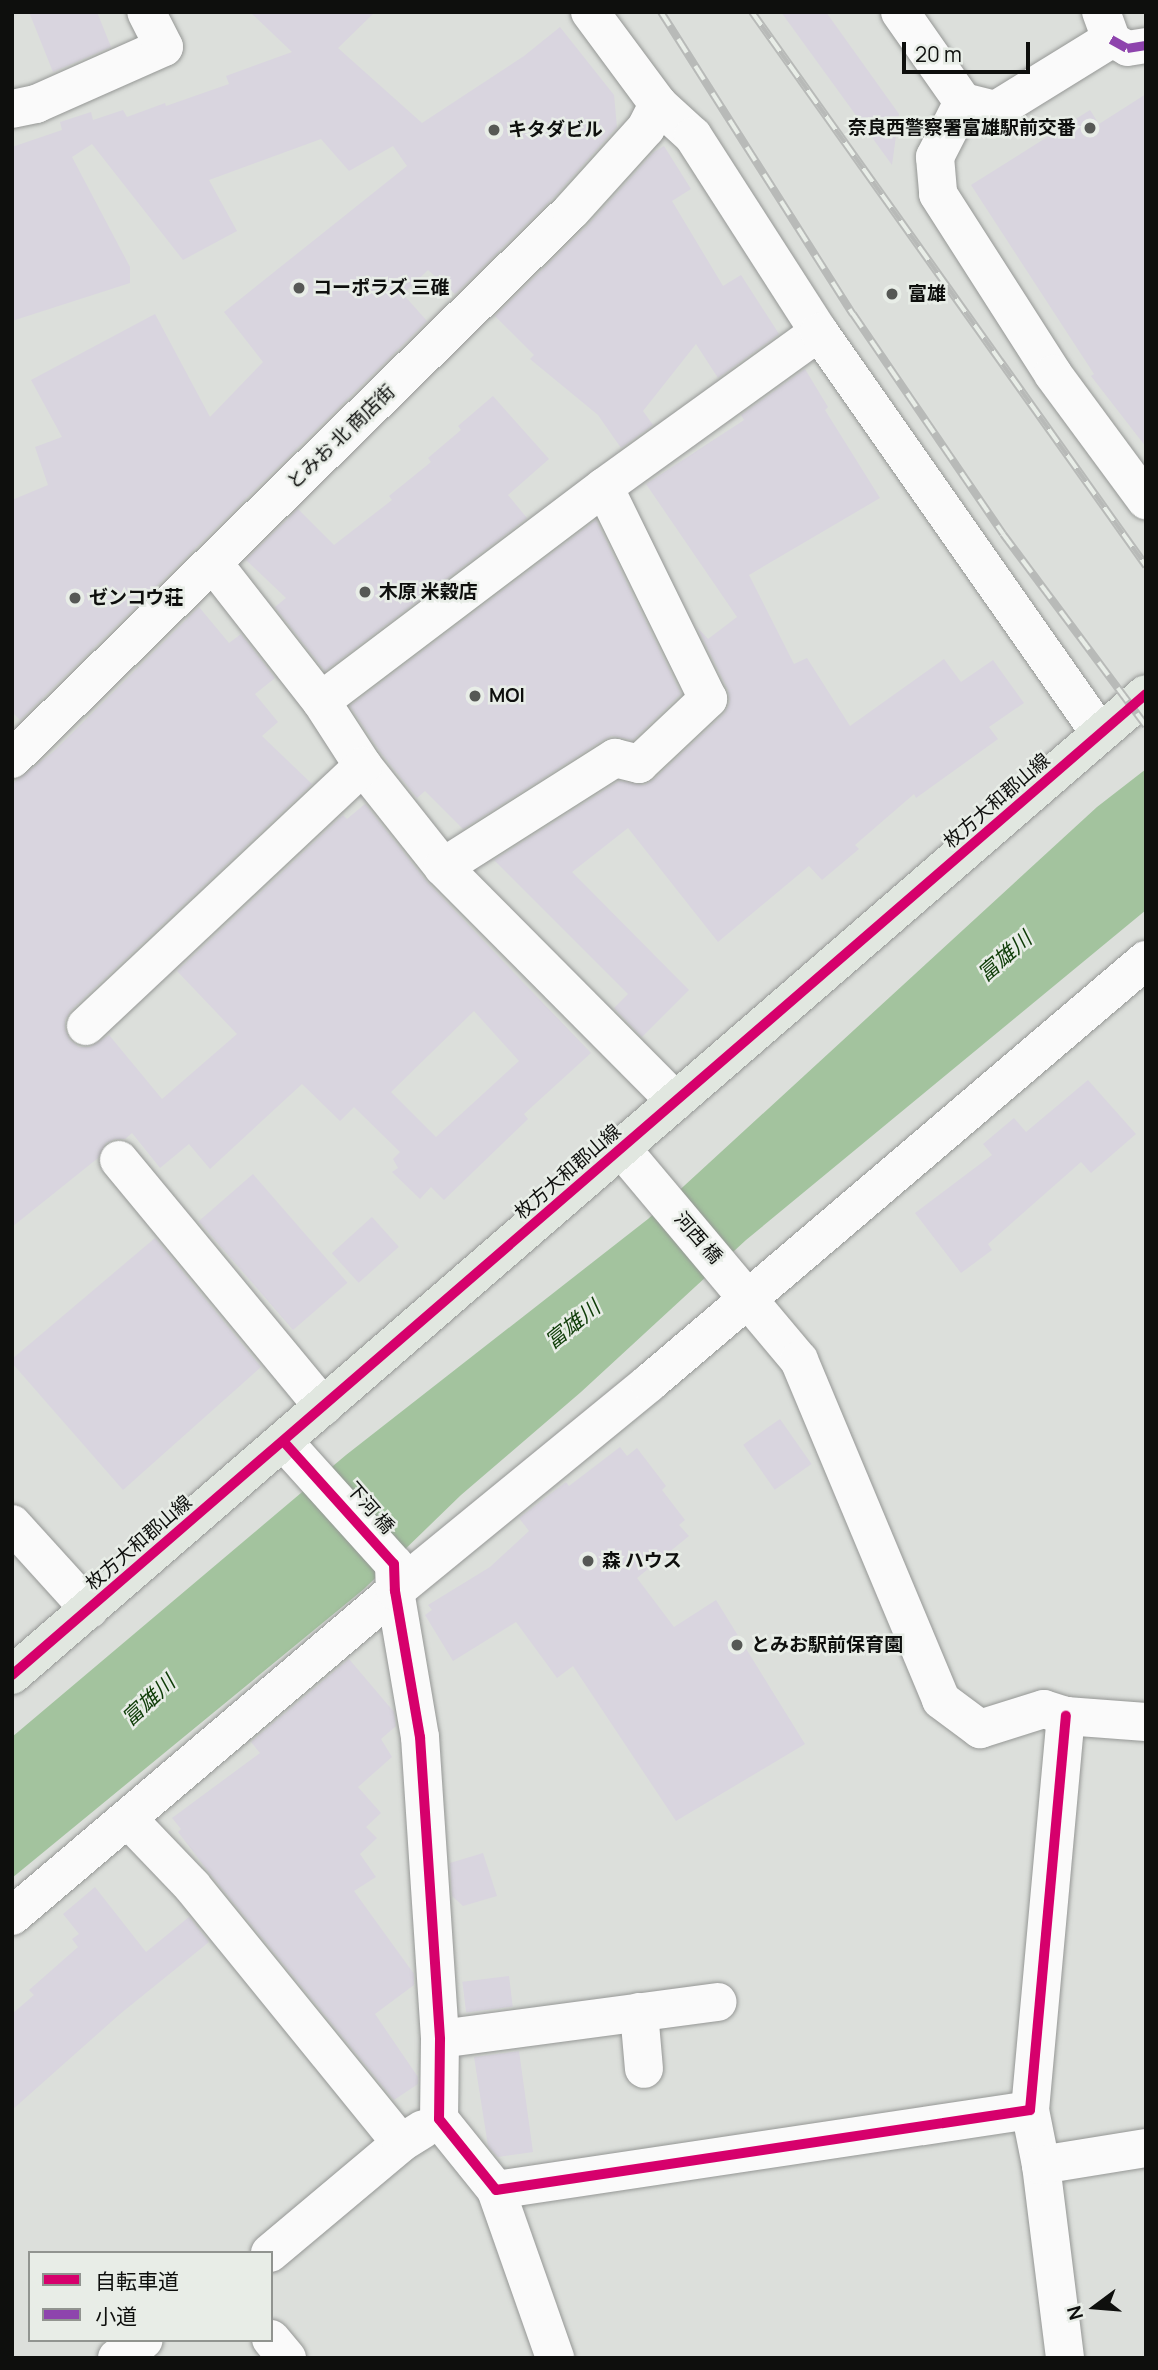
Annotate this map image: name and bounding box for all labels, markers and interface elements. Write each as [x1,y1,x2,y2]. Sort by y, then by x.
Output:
scale bar [906,28,1034,72]
text: 20 m [915,40,962,68]
place label: 奈良西警察署富雄駅前交番 [848,117,1076,139]
place label: キタダビル [508,119,603,141]
marker: 奈良西警察署富雄駅前交番 [1082,120,1098,136]
marker: キタダビル [486,122,502,138]
place label: コーポラズ 三碓 [313,277,450,299]
marker: コーポラズ 三碓 [291,280,307,296]
place label: 富雄 [908,283,946,305]
marker: 富雄 [882,284,902,304]
street label: とみお 北 商店街 [283,380,399,494]
place label: 木原 米穀店 [379,581,478,603]
marker: 木原 米穀店 [357,584,373,600]
place label: ゼンコウ荘 [89,587,184,609]
marker: ゼンコウ荘 [67,590,83,606]
place label: MOI [489,685,525,707]
marker: MOI [467,688,483,704]
street label: 枚方大和郡山線 [939,749,1055,853]
water label: 富雄川 [972,926,1036,986]
street label: 枚方大和郡山線 [510,1120,626,1224]
street label: 河西 橋 [669,1208,727,1268]
water label: 富雄川 [540,1294,604,1354]
street label: 下河 橋 [341,1478,399,1538]
street label: 枚方大和郡山線 [81,1491,197,1595]
place label: 森 ハウス [602,1550,682,1572]
marker: 森 ハウス [580,1553,596,1569]
place label: とみお駅前保育園 [751,1634,903,1656]
marker: とみお駅前保育園 [729,1637,745,1653]
water label: 富雄川 [116,1669,180,1731]
legend [28,2251,273,2342]
text: 自転車道 [95,2267,179,2295]
north arrow [1060,2272,1130,2342]
text: 小道 [95,2302,137,2330]
text: N [1060,2303,1089,2323]

